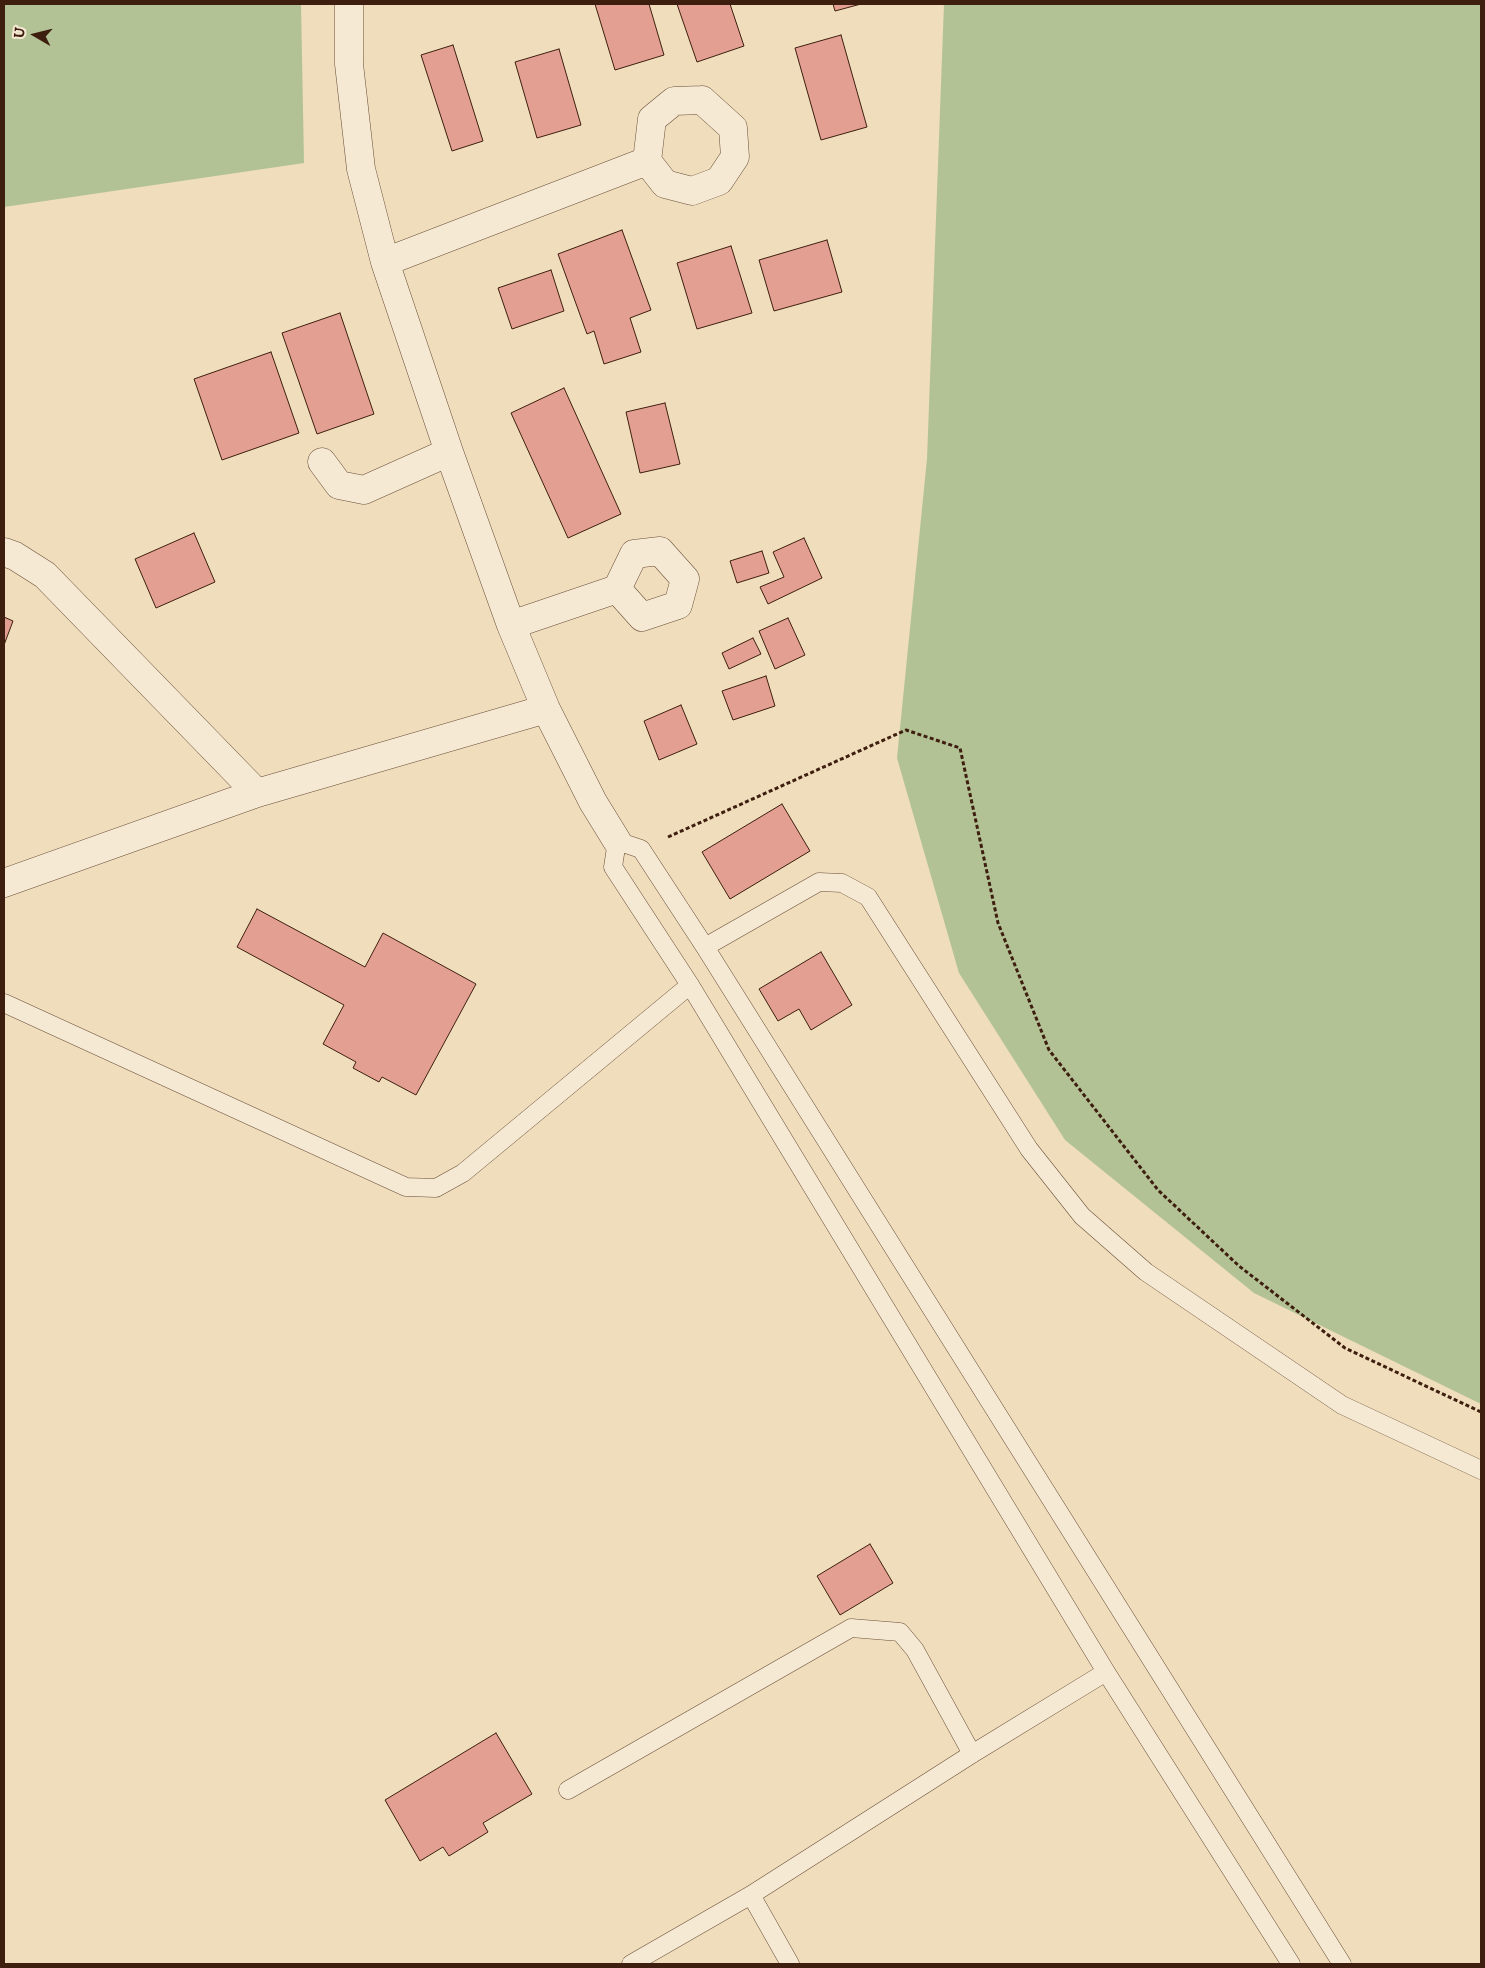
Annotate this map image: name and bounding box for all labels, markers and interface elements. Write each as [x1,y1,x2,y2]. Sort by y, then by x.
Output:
north arrow [10,10,60,60]
text: U [10,26,30,40]

